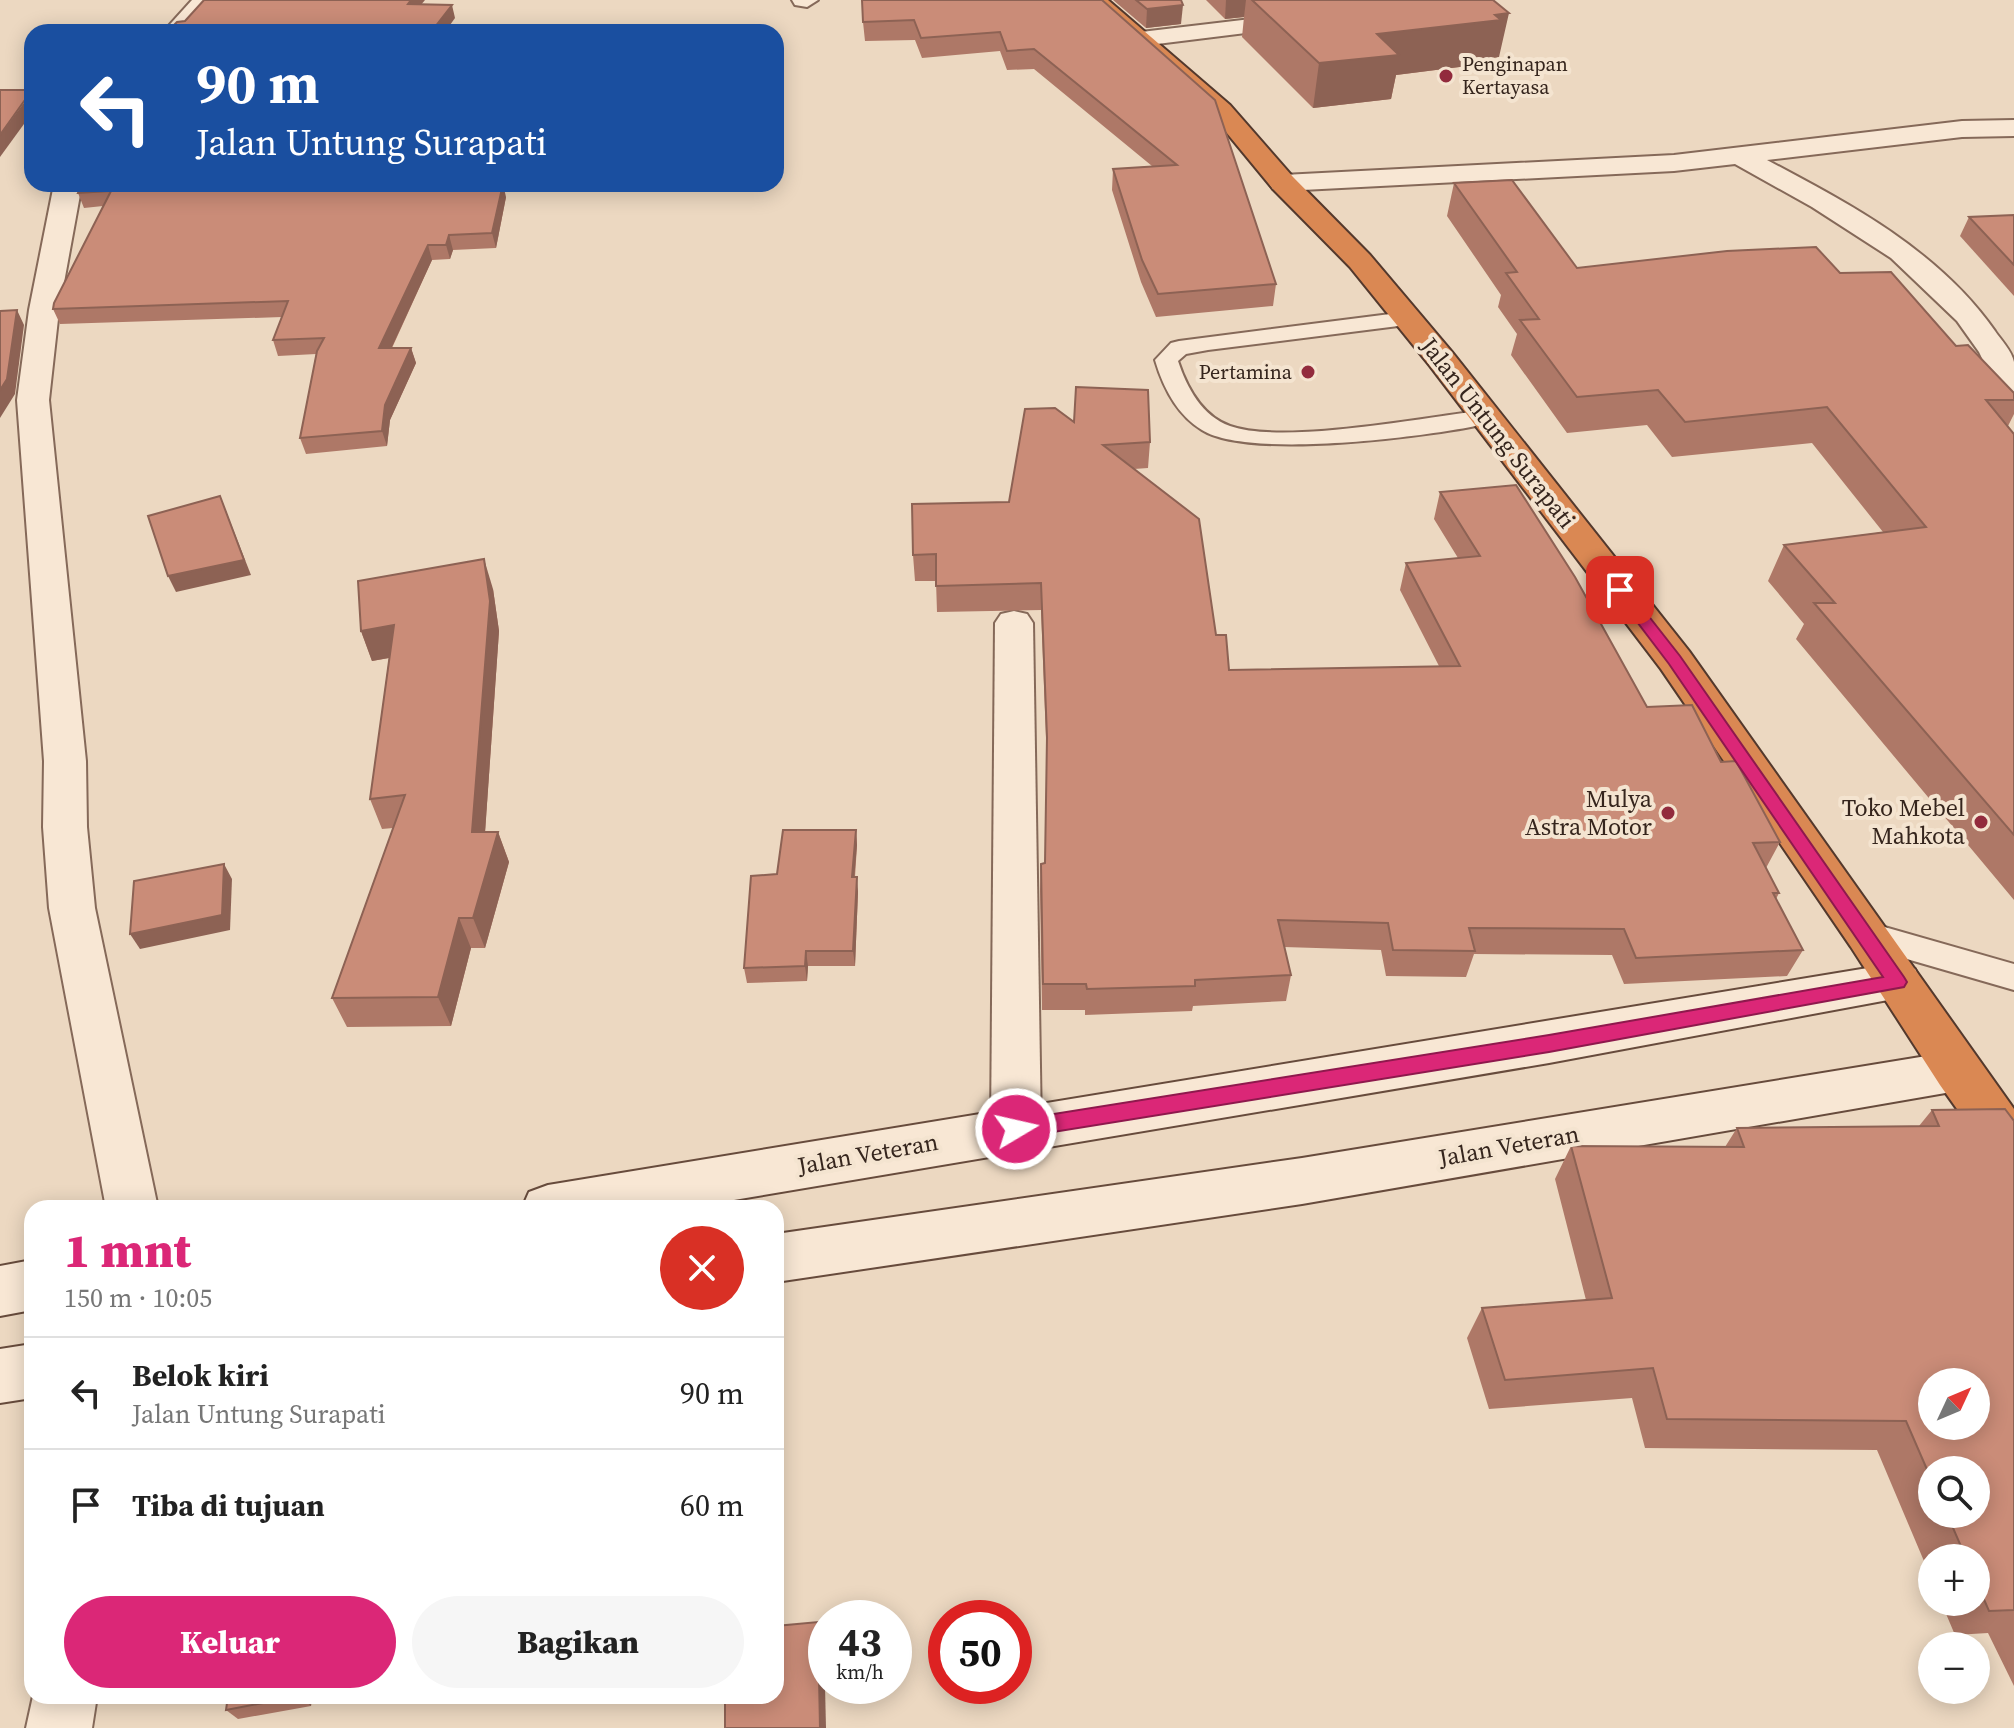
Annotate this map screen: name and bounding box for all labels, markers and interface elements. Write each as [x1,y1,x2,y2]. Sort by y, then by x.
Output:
text: 90 m [196,45,319,122]
place label: Penginapan Kertayasa [1462,50,1568,101]
icon: left [64,56,168,160]
marker: Penginapan Kertayasa [1437,67,1455,85]
text: Jalan Untung Surapati [196,118,547,167]
street label: Jalan Untung Surapati [1413,330,1583,535]
place label: Pertamina [1199,358,1293,386]
marker: Pertamina [1299,363,1317,381]
pin [1586,556,1654,624]
icon: arrive [1598,568,1642,612]
place label: Mulya Astra Motor [1525,782,1653,843]
place label: Toko Mebel Mahkota [1842,791,1966,852]
marker: Mulya Astra Motor [1659,804,1677,822]
marker: Toko Mebel Mahkota [1972,813,1990,831]
position arrow [974,1087,1058,1171]
street label: Jalan Veteran [1435,1117,1582,1174]
street label: Jalan Veteran [794,1125,941,1182]
text: 1 mnt [64,1217,191,1283]
button: close [660,1226,744,1310]
text: 150 m · 10:05 [64,1280,212,1316]
text: Belok kiri [132,1355,269,1396]
north arrow [1918,1368,1990,1440]
map controls [1918,1368,1990,1704]
icon: left [64,1371,108,1415]
text: 90 m [680,1373,744,1414]
text: Jalan Untung Surapati [132,1396,386,1432]
button: search [1918,1456,1990,1528]
icon: arrive [64,1483,108,1527]
text: Tiba di tujuan [132,1485,325,1526]
text: 60 m [680,1485,744,1526]
button: + [1918,1544,1990,1616]
button: Keluar [64,1596,396,1688]
button: Bagikan [412,1596,744,1688]
speed limit sign: 50 [928,1600,1032,1704]
text: 43 [838,1615,882,1669]
button: − [1918,1632,1990,1704]
text: km/h [836,1658,884,1686]

